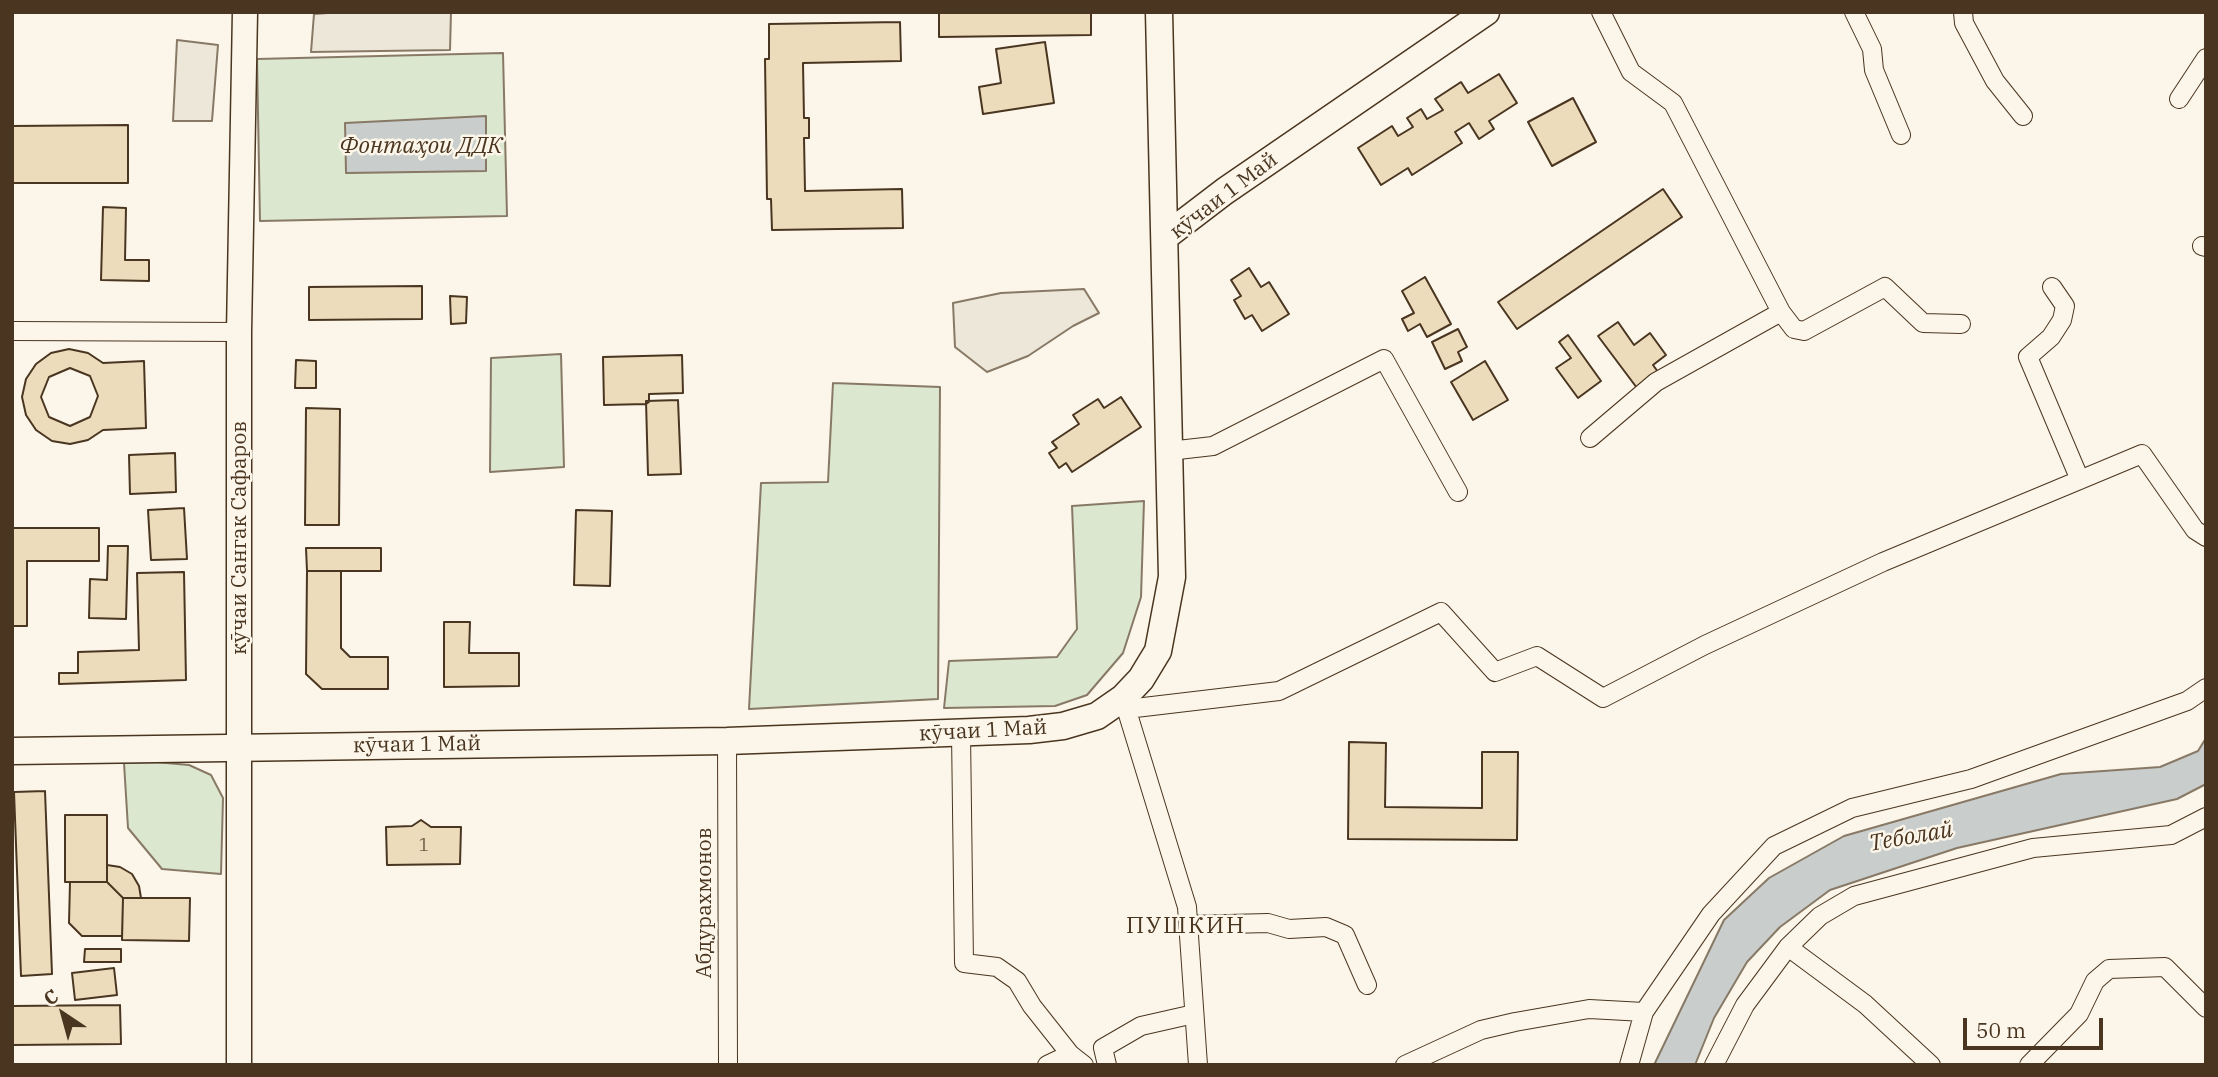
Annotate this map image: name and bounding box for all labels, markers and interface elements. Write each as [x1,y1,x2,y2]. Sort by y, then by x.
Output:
water label: Фонтаҳои ДДК [340,132,502,160]
street label: кӯчаи 1 Май [1165,147,1283,245]
street label: кӯчаи Сангак Сафаров [227,421,253,655]
street label: кӯчаи 1 Май [918,715,1048,747]
street label: кӯчаи 1 Май [353,731,481,759]
water label: Теболай [1867,816,1955,858]
street label: Абдурахмонов [692,828,718,978]
house number: 1 [419,835,429,857]
district label: ПУШКИН [1127,912,1245,940]
north arrow [28,979,98,1049]
text: С [38,984,63,1010]
scale bar [1966,1004,2106,1048]
text: 50 m [1976,1016,2026,1044]

